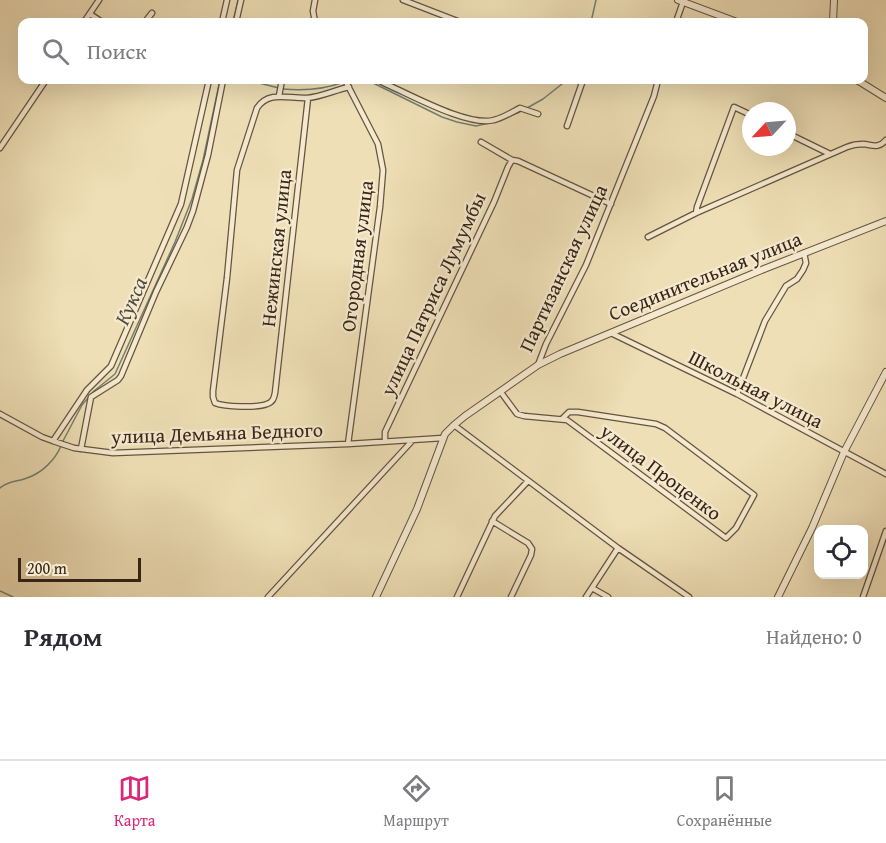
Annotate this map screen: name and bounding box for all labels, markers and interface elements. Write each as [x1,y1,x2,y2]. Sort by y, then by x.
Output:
search box [18,18,868,84]
icon: search [39,35,72,68]
text: Поиск [87,35,147,67]
north arrow [742,102,796,156]
street label: Нежинская улица [253,167,298,328]
street label: Огородная улица [333,178,380,333]
street label: Партизанская улица [511,179,614,356]
street label: улица Патриса Лумумбы [372,187,493,401]
street label: Соединительная улица [604,223,806,328]
water label: Кукса [106,271,155,330]
street label: Школьная улица [684,342,829,435]
street label: улица Демьяна Бедного [110,414,323,451]
street label: улица Проценко [594,416,728,527]
map controls [814,525,868,579]
button: locate [814,525,868,579]
scale bar [18,555,141,582]
text: 200 m [27,556,67,580]
text: Рядом [24,617,102,656]
text: Найдено: 0 [766,622,862,651]
tab: Карта [114,772,155,832]
tab: Маршрут [383,772,449,832]
tab: Сохранённые [677,772,772,832]

